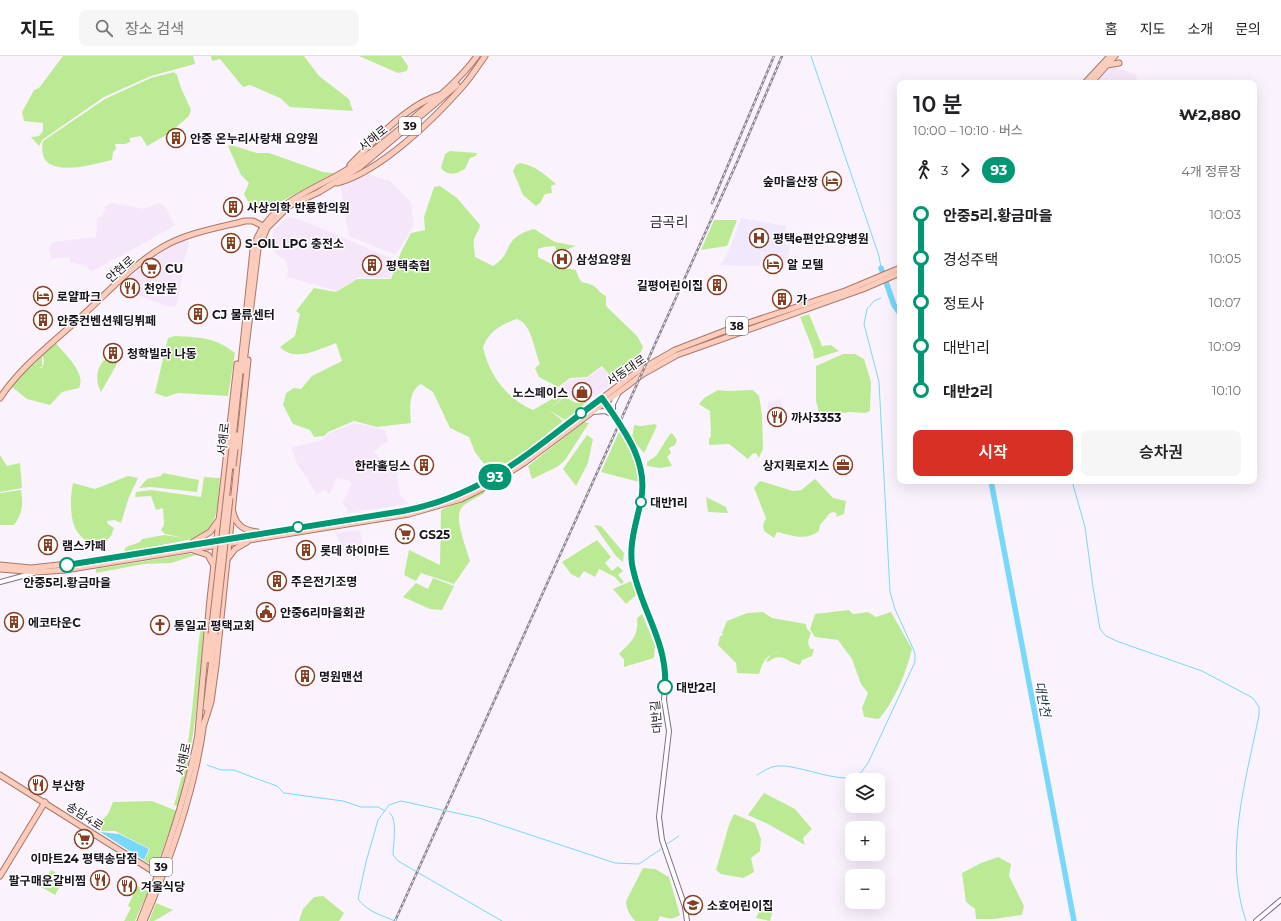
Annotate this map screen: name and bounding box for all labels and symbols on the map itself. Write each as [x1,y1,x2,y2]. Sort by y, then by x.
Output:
road number: 39 [399,117,421,135]
street label: 서해로 [355,122,391,154]
building icon: 안중 온누리사랑채 요양원 [165,127,187,149]
place label: 안중 온누리사랑채 요양원 [190,131,318,146]
hotel icon: 숲마을산장 [821,170,843,192]
place label: 숲마을산장 [763,174,818,189]
building icon: 사상의학 반룡한의원 [222,196,244,218]
place label: 사상의학 반룡한의원 [247,200,350,215]
district label: 금곡리 [650,213,688,231]
hospital icon: 평택e편안요양병원 [748,227,770,249]
place label: 평택e편안요양병원 [773,231,869,246]
building icon: S-OIL LPG 충전소 [220,232,242,254]
place label: S-OIL LPG 충전소 [245,236,344,251]
hospital icon: 삼성요양원 [551,248,573,270]
street label: 안현로 [103,252,137,286]
place label: 삼성요양원 [576,252,631,267]
hotel icon: 알 모텔 [762,253,784,275]
building icon: 평택축협 [361,254,383,276]
supermarket icon: CU [140,257,162,279]
place label: 알 모텔 [787,257,824,272]
place label: 평택축협 [386,258,430,273]
place label: CU [165,261,183,276]
building icon: 길평어린이집 [706,274,728,296]
restaurant icon: 천안문 [119,277,141,299]
place label: 길평어린이집 [637,278,703,293]
place label: 천안문 [144,281,177,296]
hotel icon: 로얄파크 [32,285,54,307]
building icon: 가 [771,288,793,310]
place label: 로얄파크 [57,289,101,304]
place label: 가 [796,292,807,307]
building icon: CJ 물류센터 [187,303,209,325]
place label: CJ 물류센터 [212,307,275,322]
building icon: 안중컨벤션웨딩뷔페 [32,309,54,331]
place label: 안중컨벤션웨딩뷔페 [57,313,156,328]
road number: 38 [726,317,748,335]
building icon: 청학빌라 나동 [102,342,124,364]
place label: 청학빌라 나동 [127,346,197,361]
street label: 서동대로 [603,351,649,389]
shop icon: 노스페이스 [571,381,593,403]
place label: 노스페이스 [513,385,568,400]
restaurant icon: 까사3353 [766,406,788,428]
unlabelled marker [575,407,587,419]
place label: 까사3353 [791,410,841,425]
street label: 서해로 [214,422,232,456]
building icon: 한라홀딩스 [413,454,435,476]
office icon: 상지퀵로지스 [832,454,854,476]
place label: 한라홀딩스 [355,458,410,473]
place label: 상지퀵로지스 [763,458,829,473]
line badge: 93 [477,464,513,490]
place label: 대반1리 [650,495,688,510]
marker: 대반1리 [635,496,647,508]
unlabelled marker [292,521,304,533]
supermarket icon: GS25 [394,523,416,545]
place label: GS25 [419,527,450,542]
building icon: 램스카페 [37,534,59,556]
place label: 램스카페 [62,538,106,553]
building icon: 롯데 하이마트 [295,539,317,561]
place label: 롯데 하이마트 [320,543,390,558]
marker: 안중5리.황금마을 [59,557,75,573]
building icon: 주은전기조명 [266,570,288,592]
place label: 주은전기조명 [291,574,357,589]
place label: 안중5리.황금마을 [23,575,111,590]
public building icon: 안중6리마을회관 [255,601,277,623]
place label: 안중6리마을회관 [280,605,365,620]
building icon: 에코타운C [3,611,25,633]
church icon: 통일교 평택교회 [149,614,171,636]
place label: 에코타운C [28,615,81,630]
place label: 통일교 평택교회 [174,618,255,633]
building icon: 명원맨션 [294,665,316,687]
place label: 명원맨션 [319,669,363,684]
marker: 대반2리 [657,679,673,695]
place label: 대반2리 [676,680,716,695]
water label: 대반천 [1032,680,1054,719]
street label: 대반길 [647,700,665,734]
street label: 서해로 [172,741,194,777]
restaurant icon: 부산항 [27,774,49,796]
place label: 부산항 [52,778,85,793]
street label: 송담4로 [64,799,106,833]
supermarket icon: 이마트24 평택송담점 [73,828,95,850]
place label: 이마트24 평택송담점 [31,851,137,866]
road number: 39 [150,858,172,876]
restaurant icon: 팔구매운갈비찜 [89,869,111,891]
place label: 팔구매운갈비찜 [9,873,86,888]
restaurant icon: 겨울식당 [116,875,138,897]
place label: 겨울식당 [141,879,185,894]
school or university icon: 소호어린이집 [682,894,704,916]
place label: 소호어린이집 [707,898,773,913]

